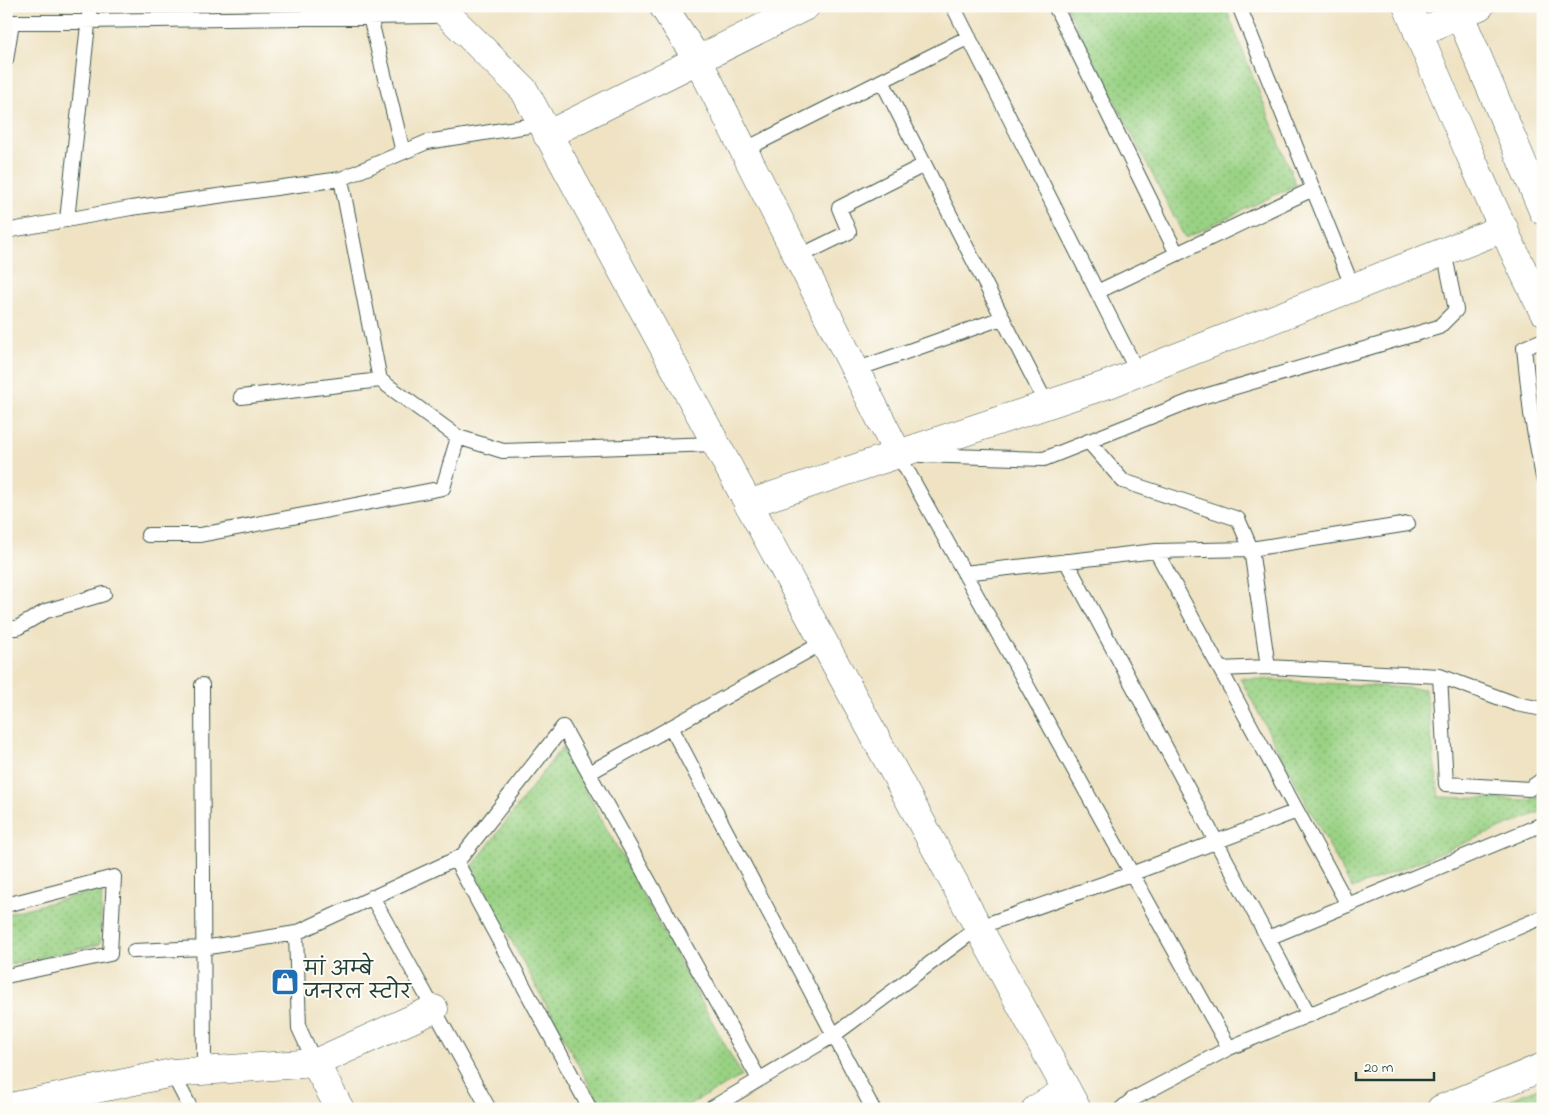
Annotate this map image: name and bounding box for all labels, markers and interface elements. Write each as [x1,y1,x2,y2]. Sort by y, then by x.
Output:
place label: मां अम्बे जनरल स्टोर [303,952,412,1008]
shop icon: मां अम्बे जनरल स्टोर [270,967,300,997]
scale bar [1356,1050,1434,1082]
text: 20 m [1364,1057,1394,1079]

